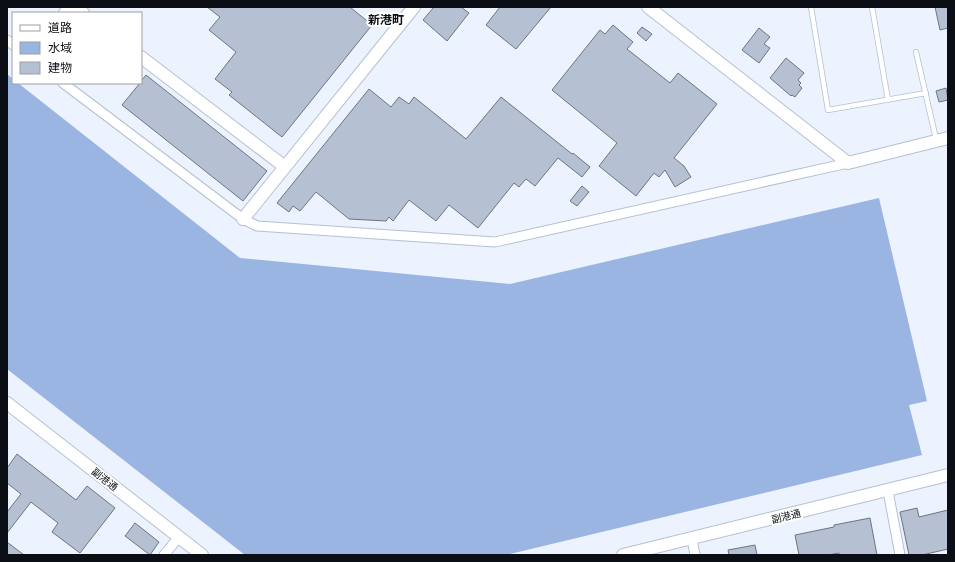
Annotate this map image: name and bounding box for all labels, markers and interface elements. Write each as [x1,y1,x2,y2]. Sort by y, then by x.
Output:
district label: 新港町 [368,11,404,27]
legend [12,12,142,84]
text: 道路 [48,19,72,35]
text: 水域 [48,39,72,55]
text: 建物 [48,59,72,75]
street label: 副港通 [89,464,121,494]
street label: 副港通 [770,506,802,526]

